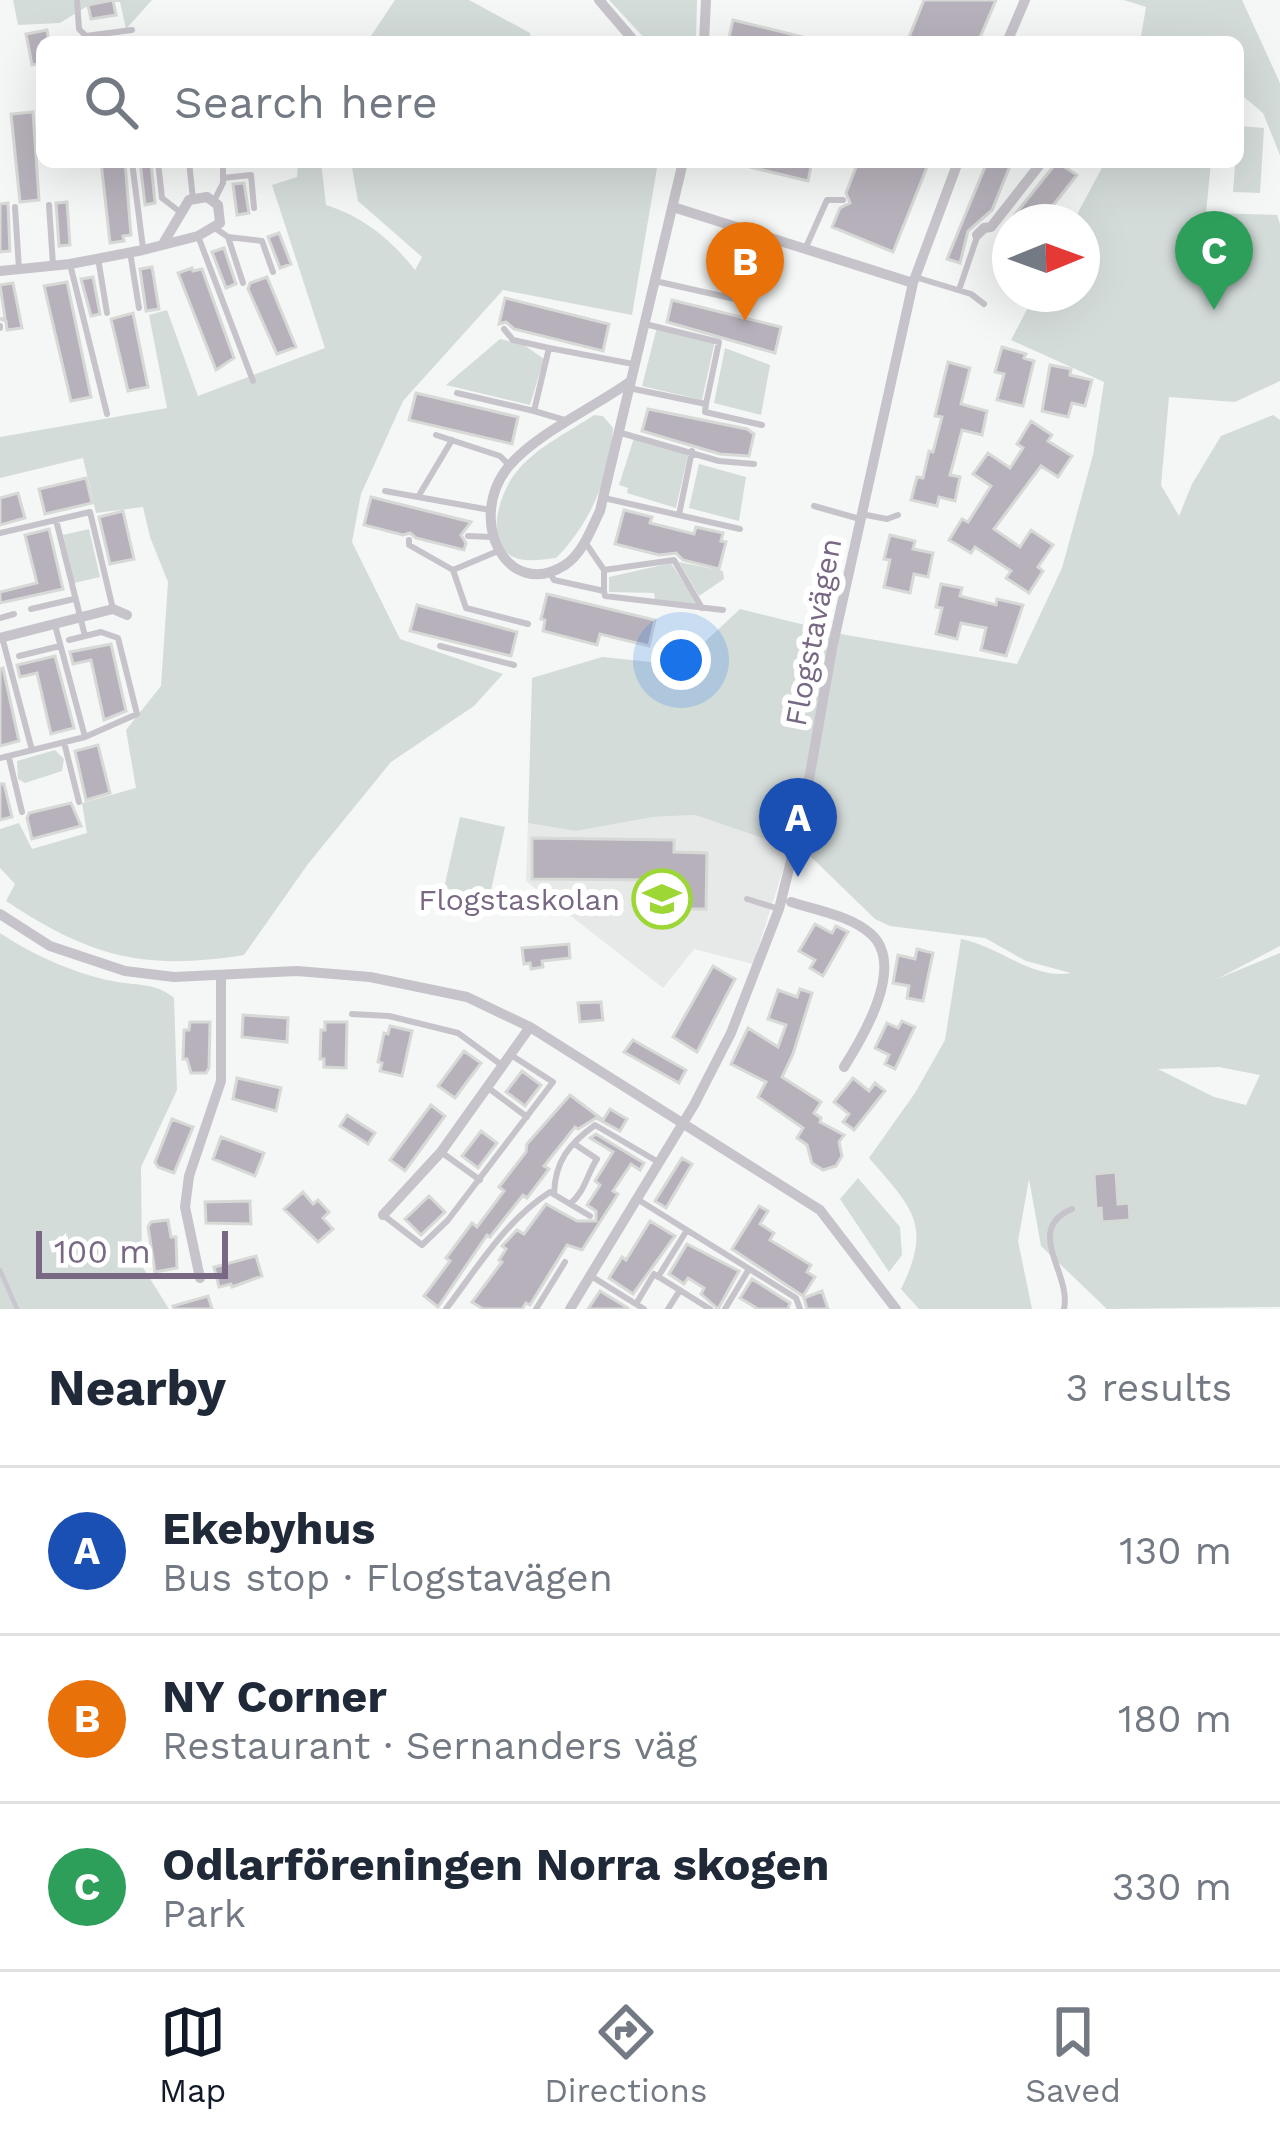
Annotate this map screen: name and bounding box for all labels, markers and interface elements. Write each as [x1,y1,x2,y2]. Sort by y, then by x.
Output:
search box [36,36,1244,168]
icon: search [78,69,144,135]
text: Search here [174,76,438,129]
north arrow [992,204,1100,312]
pin: C [1175,211,1253,310]
pin: B [706,222,784,321]
street label: Flogstavägen [778,535,848,729]
your location [651,630,711,690]
pin: A [759,778,837,877]
school or university icon: Flogstaskolan [631,868,693,930]
place label: Flogstaskolan [418,882,620,917]
scale bar [36,1225,228,1278]
text: 100 m [54,1232,151,1271]
text: Nearby [48,1358,226,1417]
text: 3 results [1066,1365,1232,1410]
text: Ekebyhus [162,1502,375,1555]
text: A [74,1528,100,1573]
text: 130 m [1119,1528,1232,1573]
text: Bus stop · Flogstavägen [162,1555,613,1600]
text: NY Corner [162,1670,387,1723]
text: B [74,1696,100,1741]
text: 180 m [1118,1696,1232,1741]
text: Restaurant · Sernanders väg [162,1723,697,1768]
text: Odlarföreningen Norra skogen [162,1838,829,1891]
text: C [74,1864,100,1909]
text: 330 m [1112,1864,1232,1909]
text: Park [162,1891,246,1936]
tab: Map [159,1999,226,2110]
tab: Directions [544,1999,707,2110]
tab: Saved [1025,1999,1121,2110]

